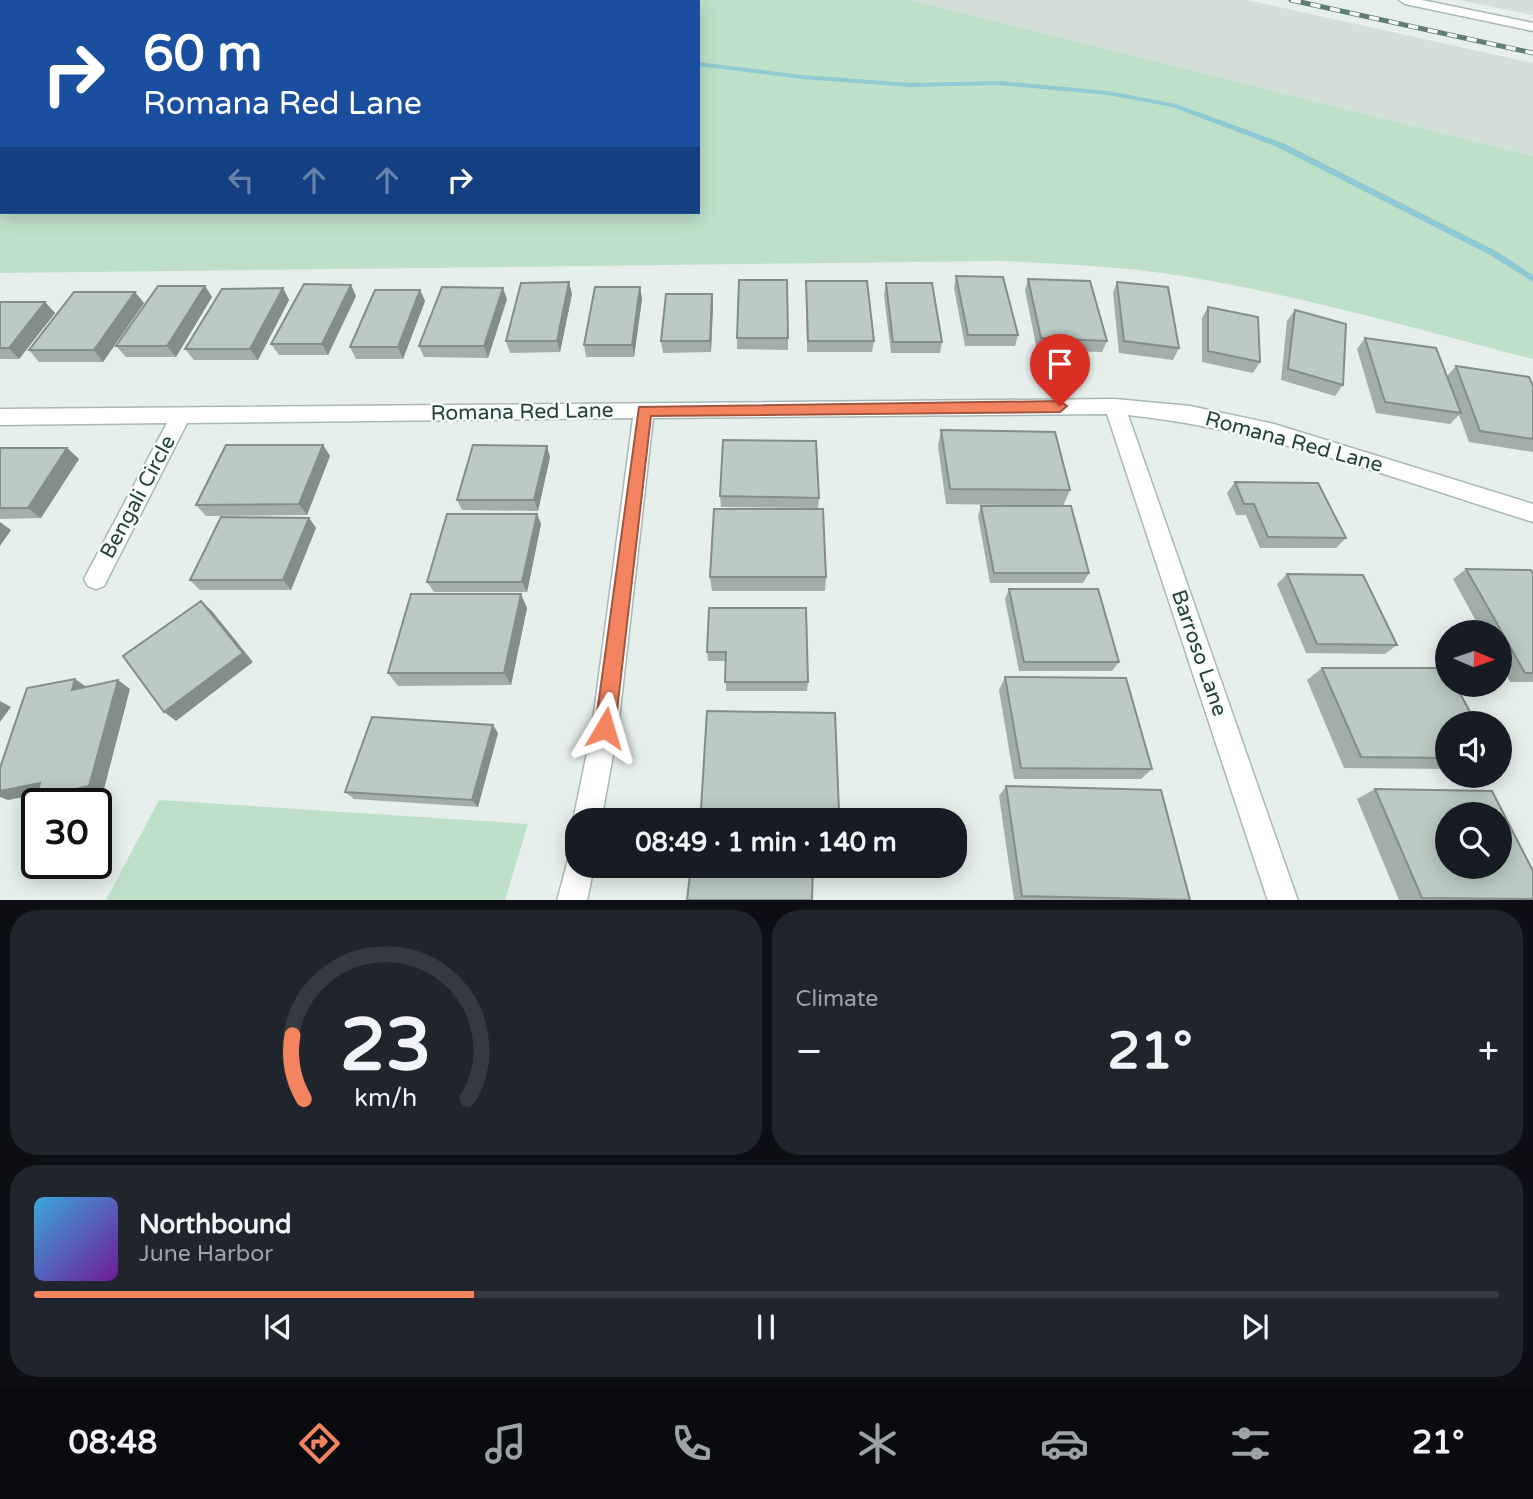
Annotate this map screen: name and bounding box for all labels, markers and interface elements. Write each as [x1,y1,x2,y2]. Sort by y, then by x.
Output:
text: 60 m [143,25,262,84]
icon: right [28,28,119,119]
text: Romana Red Lane [143,85,422,123]
icon: left [222,161,260,199]
icon: ahead [295,161,333,199]
icon: ahead [368,161,406,199]
icon: right [441,161,479,199]
pin [1030,334,1090,406]
icon: arrive [1041,345,1079,383]
street label: Romana Red Lane [430,398,614,426]
street label: Romana Red Lane [1202,406,1386,478]
street label: Bengali Circle [95,431,181,563]
street label: Barroso Lane [1166,587,1232,719]
north arrow [1435,620,1512,696]
map controls [1435,620,1512,879]
position arrow [568,691,642,765]
button: sound [1435,711,1512,788]
speed limit sign: 30 [21,788,112,879]
button: search [1435,802,1512,879]
text: 08:49 · 1 min · 140 m [635,827,897,858]
text: Climate [796,985,878,1013]
text: 23 [340,1002,431,1090]
text: 21° [1108,1020,1193,1083]
text: − [796,1029,823,1075]
text: + [1478,1029,1499,1075]
text: km/h [354,1082,417,1112]
text: Northbound [139,1209,291,1240]
text: June Harbor [139,1240,273,1268]
icon: previous [259,1308,297,1346]
icon: pause [747,1308,785,1346]
icon: next [1236,1308,1274,1346]
icon: directions [295,1419,344,1468]
icon: music [481,1419,530,1468]
icon: phone [667,1419,716,1468]
icon: climate [853,1419,902,1468]
icon: car [1040,1419,1089,1468]
icon: filters [1226,1419,1275,1468]
text: 08:48 [69,1424,157,1462]
text: 21° [1412,1424,1464,1462]

